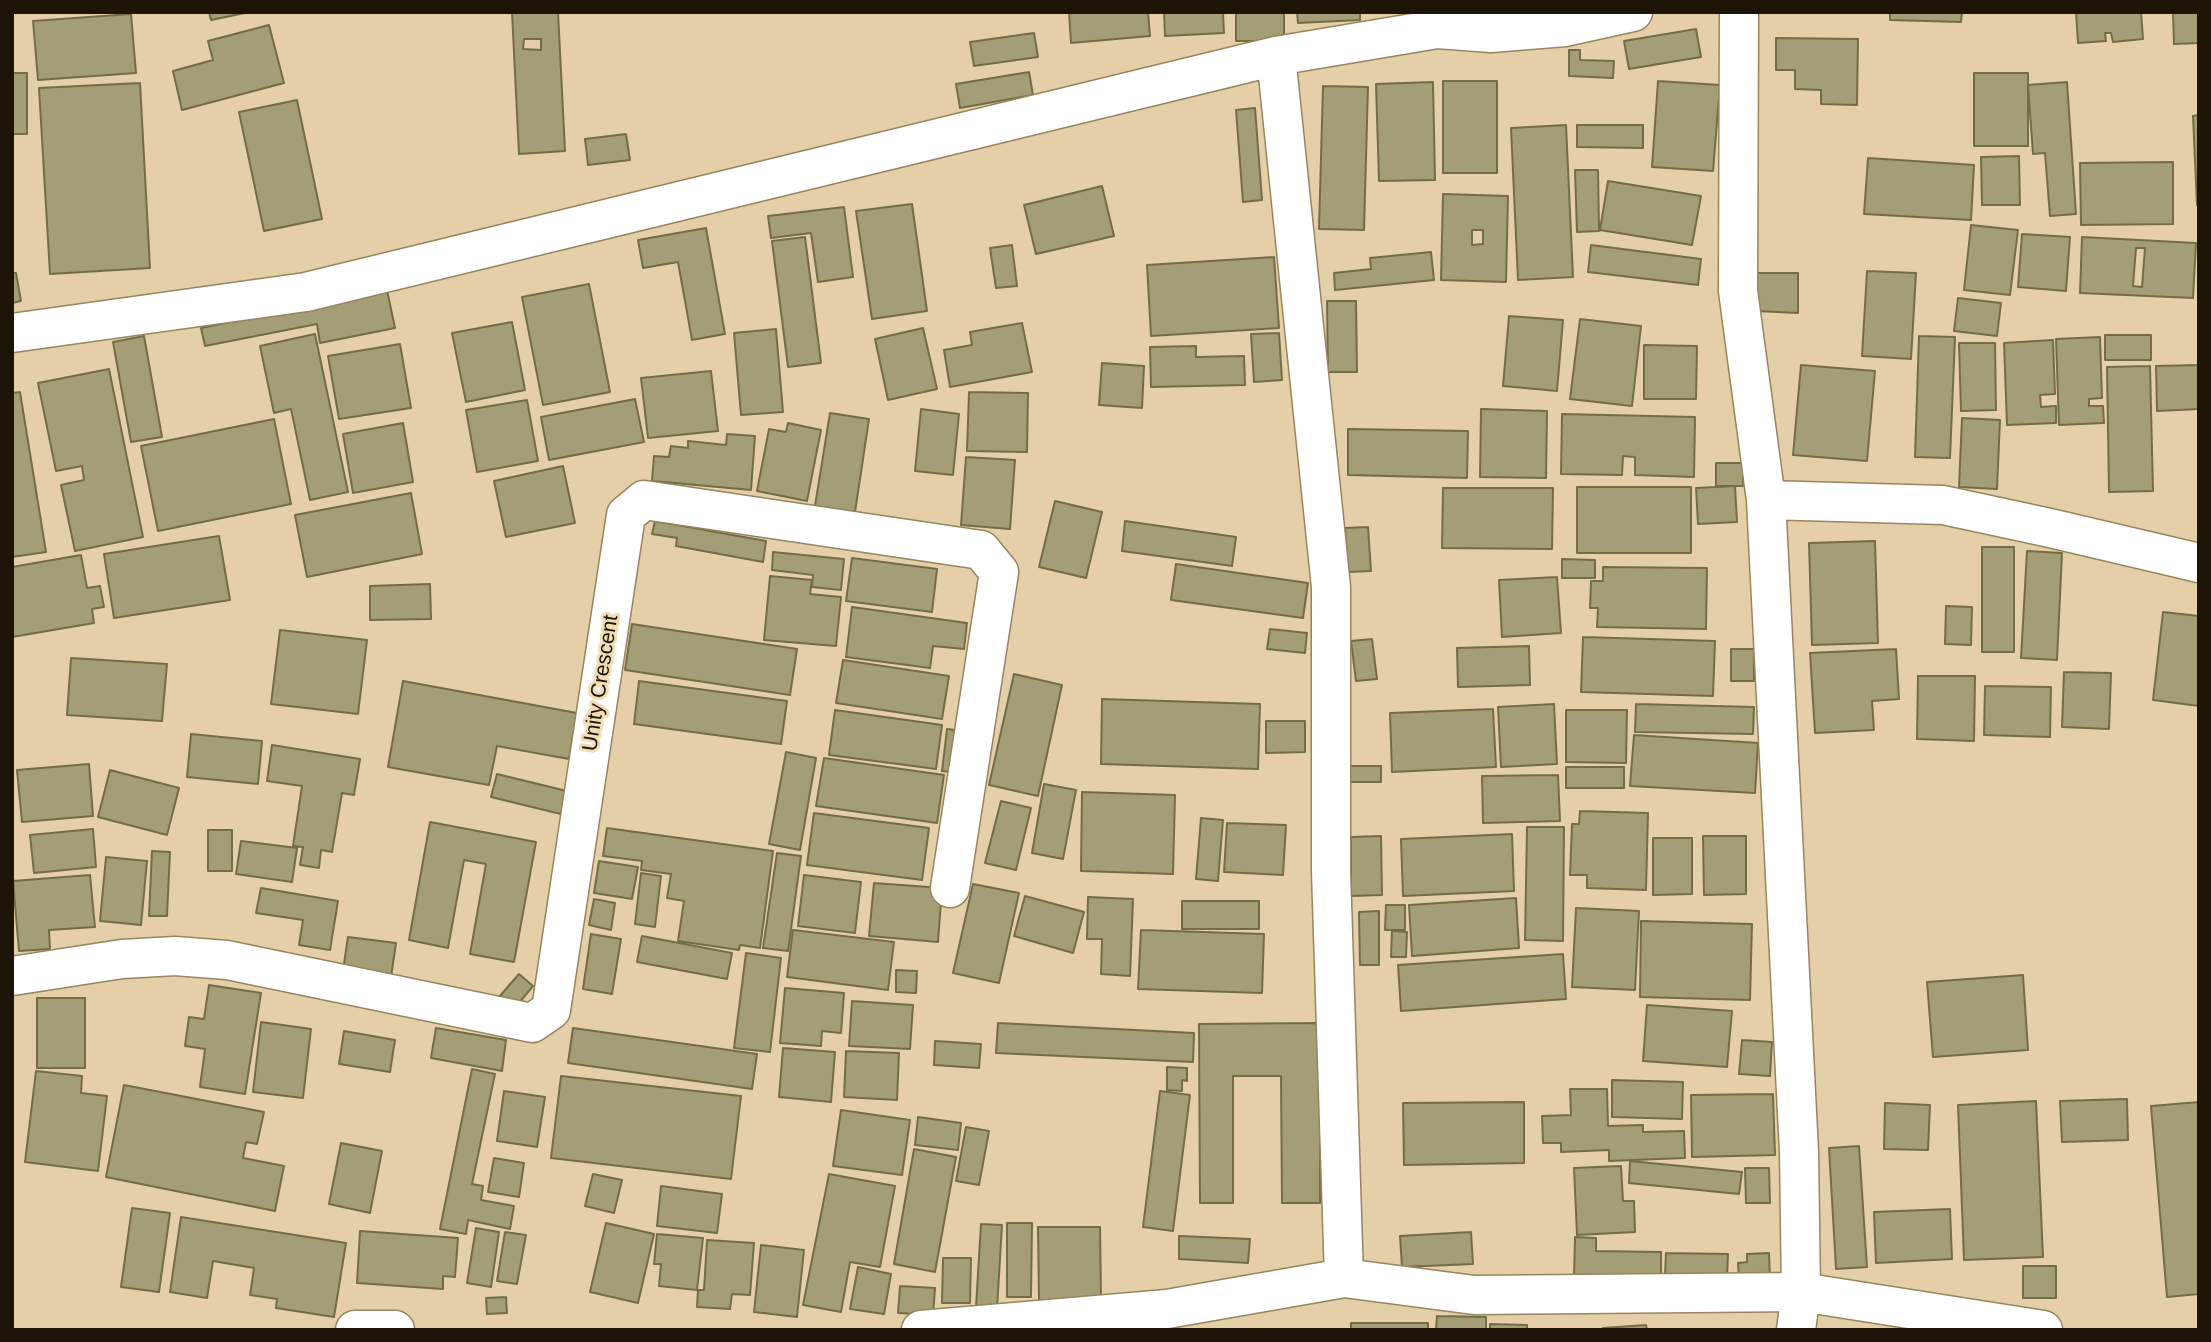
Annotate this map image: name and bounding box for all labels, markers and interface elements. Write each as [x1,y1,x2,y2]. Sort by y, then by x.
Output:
street label: Unity Crescent [578,613,624,753]

